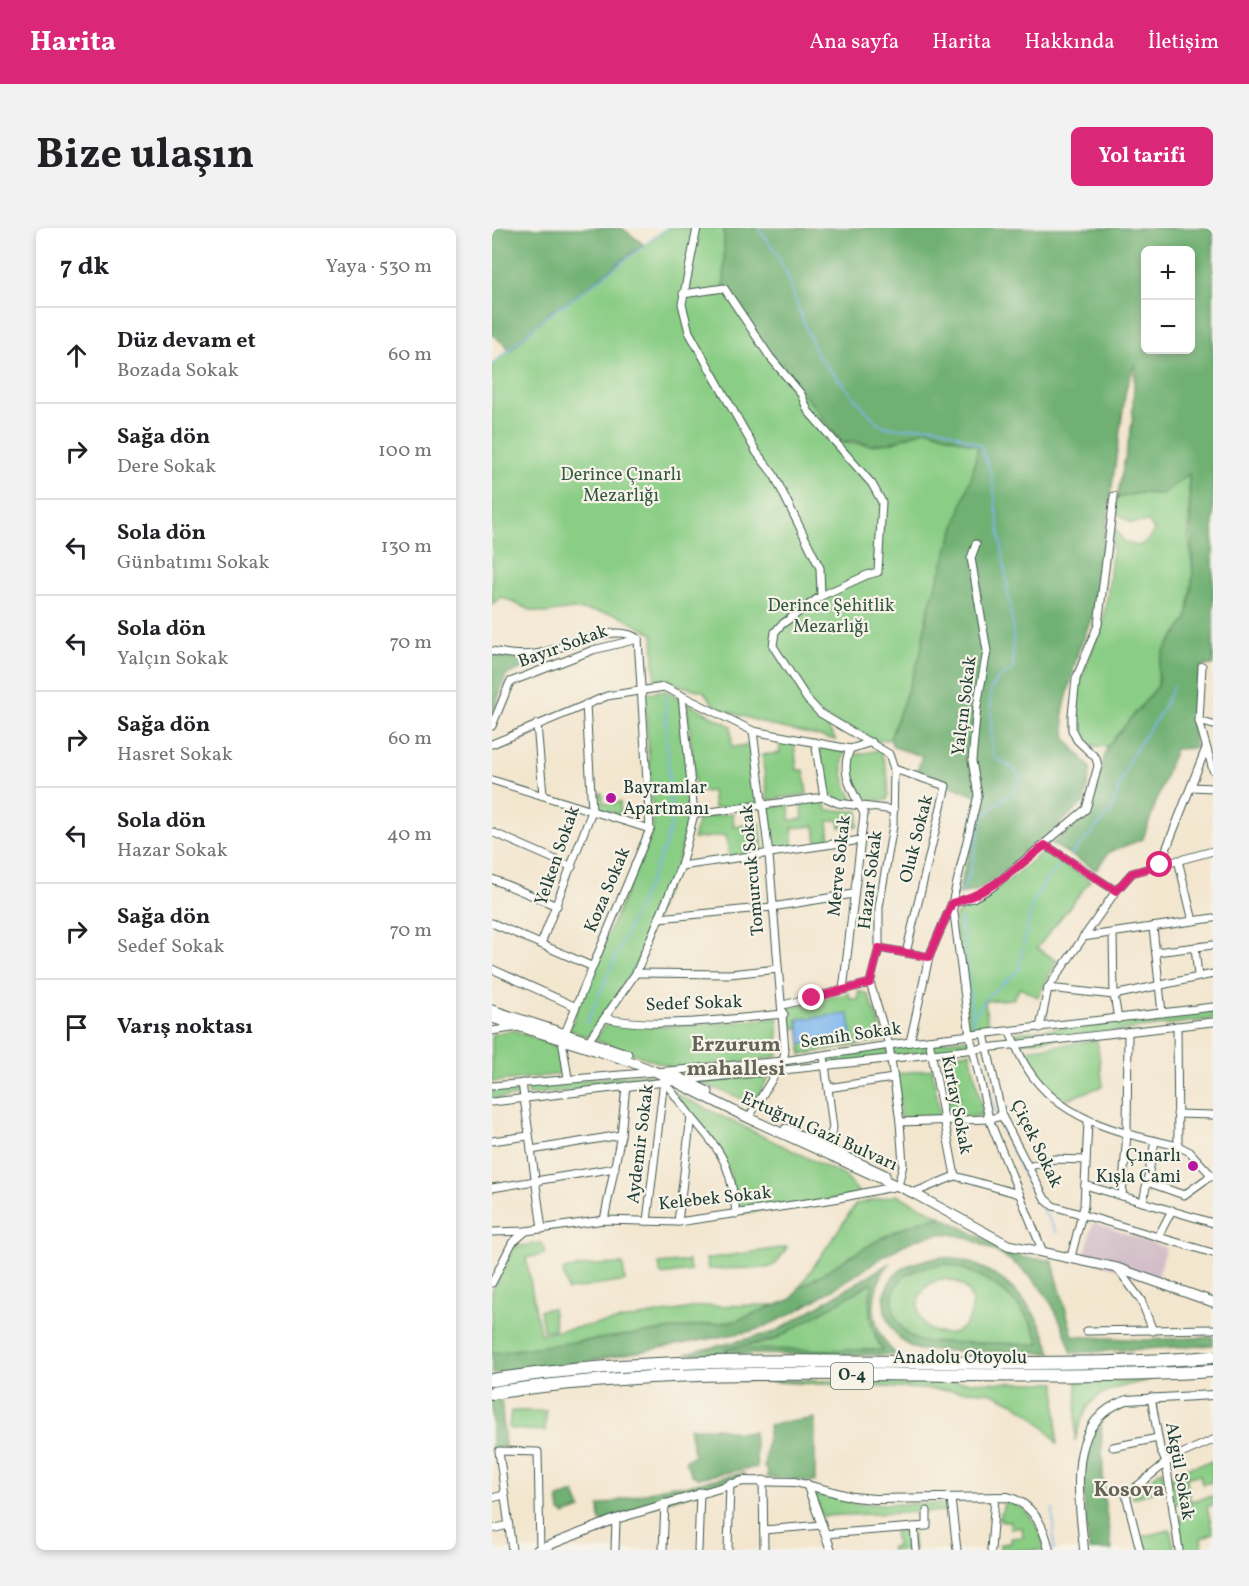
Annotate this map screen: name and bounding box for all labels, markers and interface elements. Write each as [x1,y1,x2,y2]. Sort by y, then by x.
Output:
text: Harita [30,23,116,62]
text: Ana sayfa [809,28,899,57]
text: Harita [932,28,991,57]
text: Hakkında [1024,28,1115,57]
text: İletişim [1148,28,1219,57]
text: Bize ulaşın [36,127,255,186]
button: Yol tarifi [1071,127,1213,186]
map controls [1141,246,1195,354]
button: + [1141,246,1195,300]
text: 7 dk [60,249,109,285]
text: Yaya · 530 m [325,253,432,281]
button: − [1141,300,1195,354]
text: Düz devam et [117,326,256,357]
icon: ahead [60,339,93,372]
text: 60 m [388,341,432,369]
text: Bozada Sokak [117,357,239,385]
text: Sağa dön [117,422,210,453]
icon: right [60,435,93,468]
text: 100 m [378,437,432,465]
text: Dere Sokak [117,453,216,481]
park label: Derince Çınarlı Mezarlığı [561,463,681,509]
text: Sola dön [117,518,206,549]
icon: left [60,531,93,564]
text: 130 m [381,533,432,561]
text: Günbatımı Sokak [117,549,269,577]
park label: Derince Şehitlik Mezarlığı [767,594,895,640]
text: Sola dön [117,614,206,645]
street label: Bayır Sokak [515,619,612,675]
icon: left [60,627,93,660]
text: 70 m [389,629,432,657]
text: Yalçın Sokak [117,645,228,673]
street label: Yalçın Sokak [946,655,984,757]
text: Sağa dön [117,710,210,741]
icon: right [60,723,93,756]
text: 60 m [388,725,432,753]
text: Hasret Sokak [117,741,233,769]
place label: Bayramlar Apartmanı [623,776,709,822]
marker: Bayramlar Apartmanı [604,791,618,805]
street label: Oluk Sokak [894,792,940,886]
street label: Yelken Sokak [529,803,587,909]
street label: Tomurcuk Sokak [735,803,771,937]
text: Sola dön [117,806,206,837]
street label: Merve Sokak [822,814,858,918]
icon: left [60,819,93,852]
text: 40 m [387,821,432,849]
street label: Hazar Sokak [853,829,889,931]
text: Hazar Sokak [117,837,228,865]
street label: Koza Sokak [579,843,637,937]
route start [1146,851,1172,877]
text: Sağa dön [117,902,210,933]
icon: right [60,915,93,948]
text: 70 m [389,917,432,945]
text: Sedef Sokak [117,933,224,961]
route end [798,984,824,1010]
street label: Sedef Sokak [645,990,743,1018]
icon: arrive [60,1011,93,1044]
text: Varış noktası [117,1012,253,1043]
street label: Semih Sokak [799,1016,903,1055]
district label: Erzurum mahallesi [687,1031,785,1084]
street label: Kırtay Sokak [934,1053,978,1157]
street label: Aydemir Sokak [621,1083,661,1205]
street label: Ertuğrul Gazi Bulvarı [737,1086,901,1178]
street label: Çiçek Sokak [1004,1096,1068,1192]
place label: Çınarlı Kışla Cami [1096,1144,1181,1190]
marker: Çınarlı Kışla Cami [1186,1159,1200,1173]
street label: Kelebek Sokak [657,1181,773,1217]
street label: Anadolu Otoyolu [893,1346,1027,1371]
road number: O-4 [831,1363,873,1389]
street label: Akgül Sokak [1158,1420,1200,1522]
district label: Kosova [1094,1476,1164,1505]

